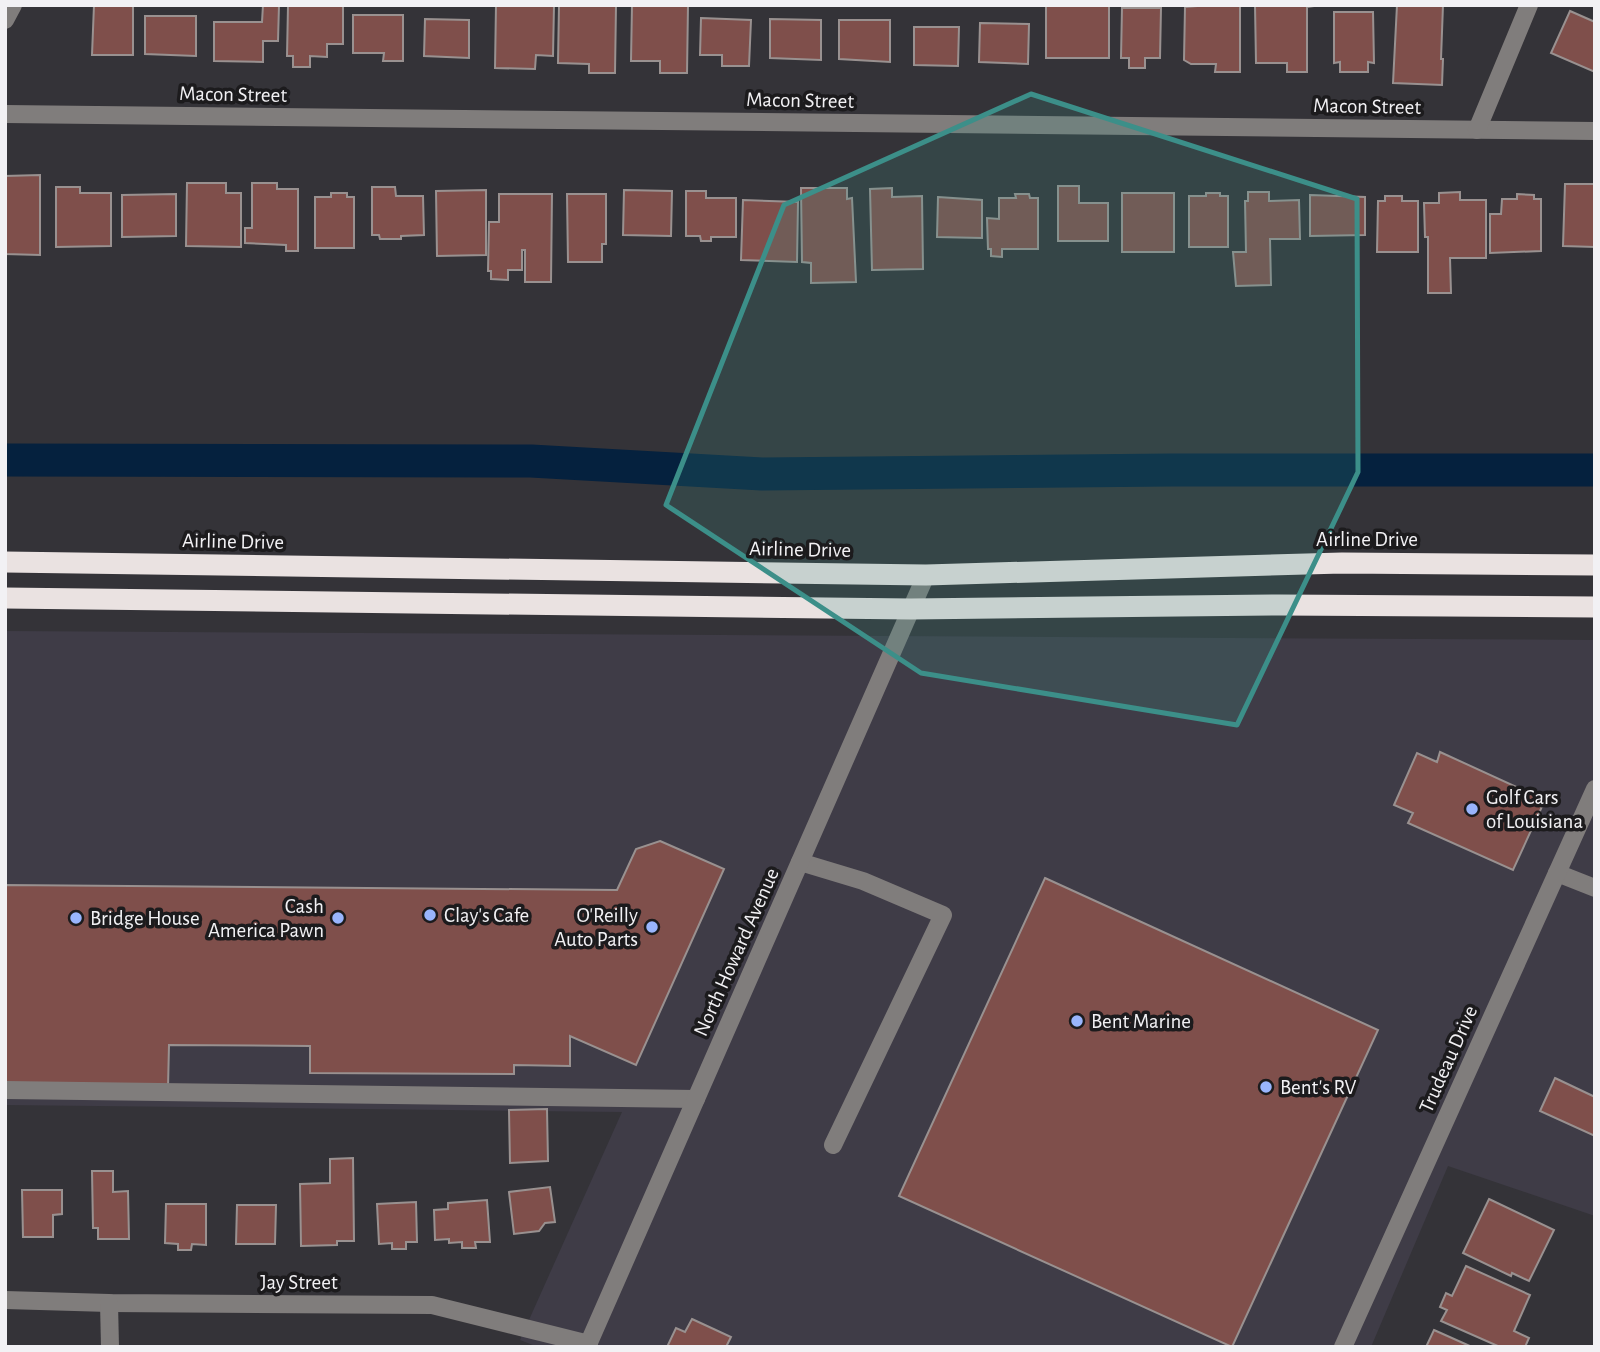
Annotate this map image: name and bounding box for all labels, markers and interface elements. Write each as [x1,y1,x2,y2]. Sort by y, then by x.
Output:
street label: Macon Street [179,83,287,106]
street label: Macon Street [746,89,854,112]
street label: Macon Street [1313,95,1421,118]
street label: Airline Drive [1316,529,1418,550]
street label: Airline Drive [182,530,284,553]
street label: Airline Drive [749,538,851,561]
place label: Golf Cars of Louisiana [1486,787,1583,832]
marker: Golf Cars of Louisiana [1464,801,1480,817]
street label: North Howard Avenue [690,865,783,1039]
place label: Cash America Pawn [208,896,324,941]
place label: Clay's Cafe [444,905,529,926]
place label: O'Reilly Auto Parts [554,905,638,950]
marker: Clay's Cafe [422,907,438,923]
place label: Bridge House [90,908,200,929]
marker: Bridge House [68,910,84,926]
marker: Cash America Pawn [330,910,346,926]
marker: O'Reilly Auto Parts [644,919,660,935]
street label: Trudeau Drive [1416,1003,1481,1116]
place label: Bent Marine [1091,1011,1191,1032]
marker: Bent Marine [1069,1013,1085,1029]
place label: Bent's RV [1280,1077,1357,1098]
marker: Bent's RV [1258,1079,1274,1095]
street label: Jay Street [260,1272,338,1293]

